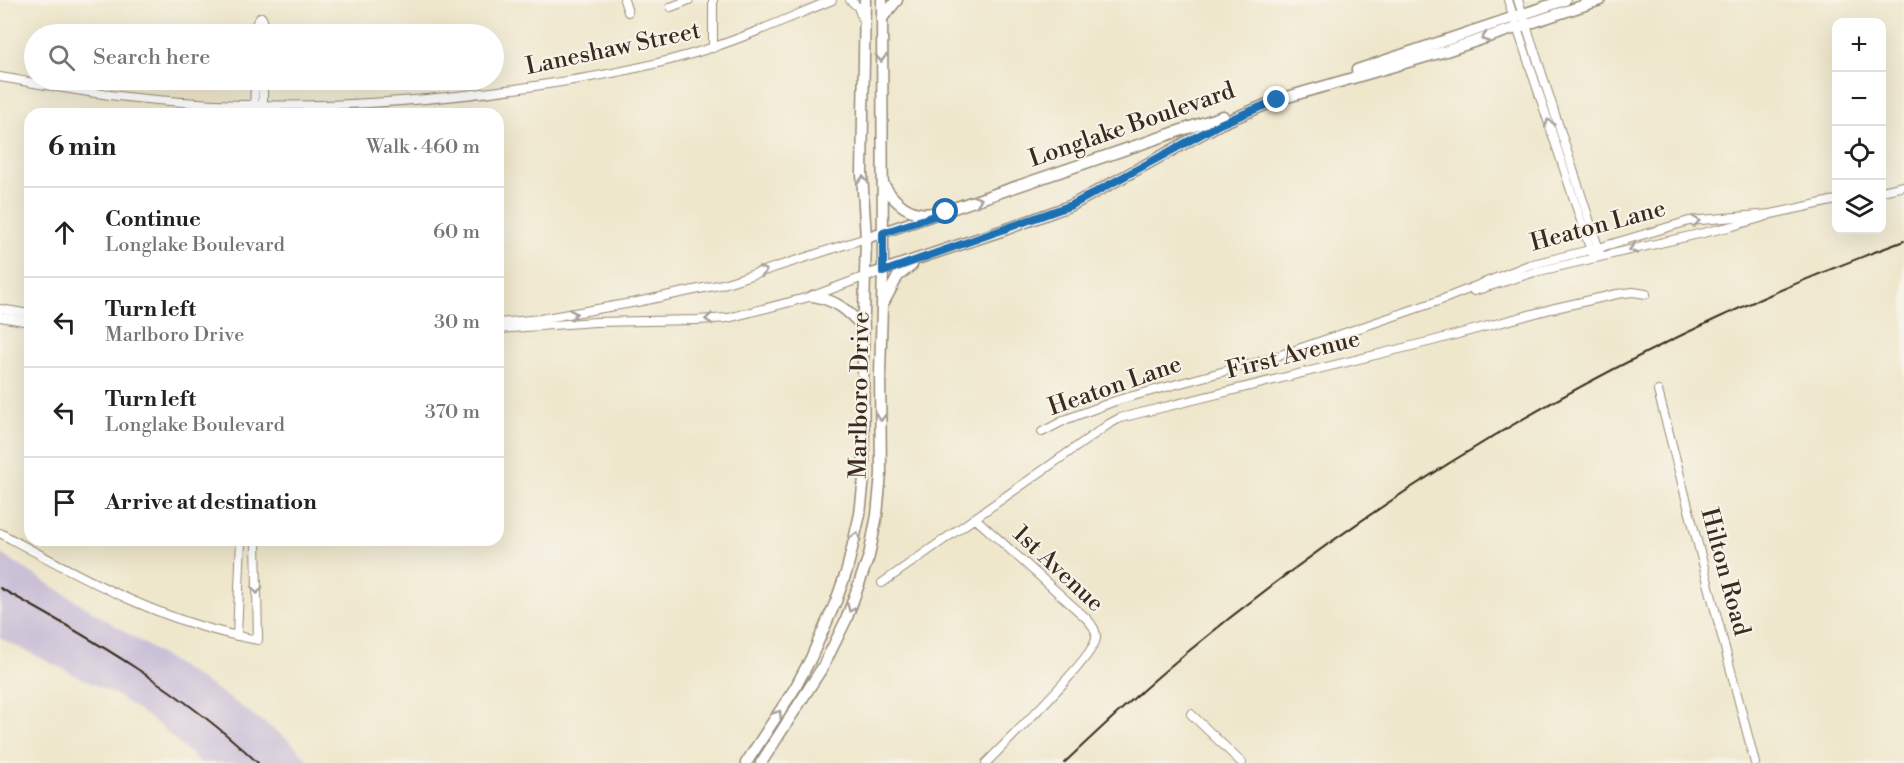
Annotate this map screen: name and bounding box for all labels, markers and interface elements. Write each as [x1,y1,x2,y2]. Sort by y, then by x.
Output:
street label: Laneshaw Street [523,16,704,82]
map controls [1832,18,1886,234]
button: + [1832,18,1886,72]
search box [24,24,504,90]
one-way arrow [1480,31,1491,43]
icon: search [45,41,78,74]
text: Search here [93,44,210,71]
one-way arrow [875,54,888,63]
button: − [1832,72,1886,126]
street label: Longlake Boulevard [1025,76,1239,174]
route end [1263,86,1289,112]
one-way arrow [1544,118,1556,129]
button: locate [1832,126,1886,180]
text: 6 min [48,131,116,163]
text: Walk · 460 m [366,135,480,160]
one-way arrow [856,175,869,184]
button: layers [1832,180,1886,234]
street label: Heaton Lane [1527,194,1669,258]
one-way arrow [972,195,983,208]
route start [932,198,958,224]
text: Continue [105,206,201,233]
one-way arrow [1692,215,1701,227]
icon: ahead [48,216,81,249]
text: 60 m [433,220,480,245]
text: Longlake Boulevard [105,233,285,258]
one-way arrow [1628,241,1638,254]
one-way arrow [757,266,768,279]
text: Turn left [105,296,196,323]
icon: left [48,306,81,339]
one-way arrow [567,308,577,321]
text: 30 m [434,310,480,335]
street label: Marlboro Drive [844,311,876,479]
one-way arrow [704,313,713,326]
text: Marlboro Drive [105,323,244,348]
street label: First Avenue [1223,324,1363,386]
street label: Heaton Lane [1044,349,1186,423]
text: Turn left [105,386,196,413]
icon: left [48,396,81,429]
text: 370 m [425,400,480,425]
text: Longlake Boulevard [105,413,285,438]
one-way arrow [874,413,887,422]
icon: arrive [48,486,81,519]
text: Arrive at destination [105,489,317,516]
street label: Hilton Road [1694,505,1757,639]
street label: 1st Avenue [1006,519,1110,619]
one-way arrow [848,531,861,541]
one-way arrow [251,585,263,594]
one-way arrow [846,602,858,613]
one-way arrow [771,710,782,721]

